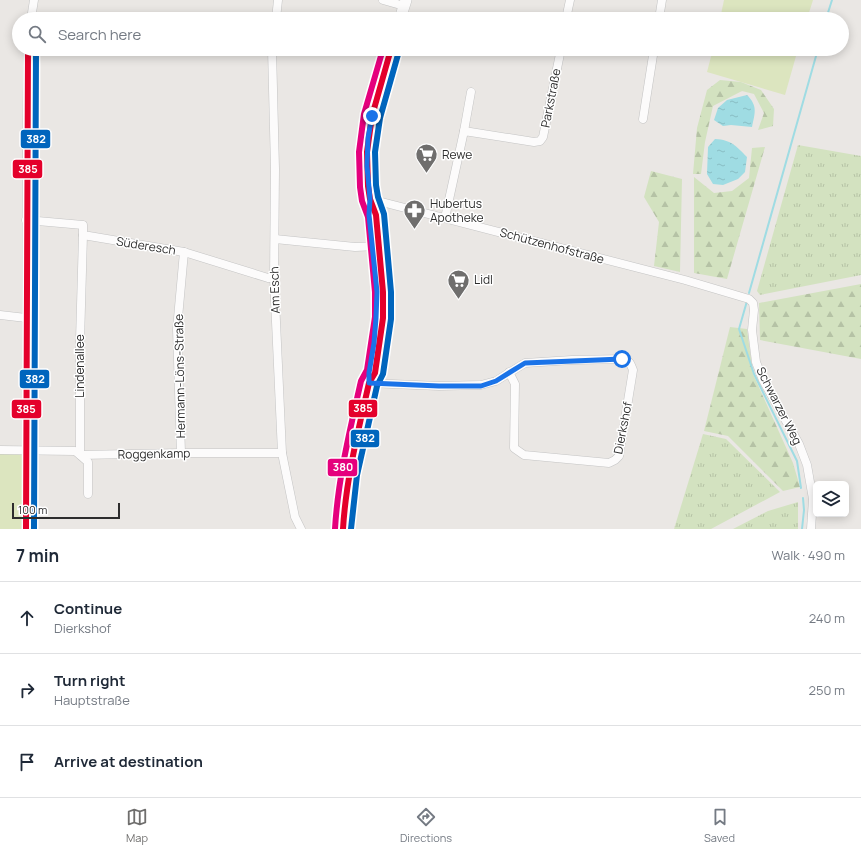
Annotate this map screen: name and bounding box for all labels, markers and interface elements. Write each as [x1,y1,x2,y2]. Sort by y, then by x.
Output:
search box [12,12,849,56]
icon: search [26,23,48,45]
text: Search here [58,24,141,45]
street label: Parkstraße [536,67,565,129]
route end [363,107,381,125]
line badge: 382 [20,129,51,149]
text: 382 [26,131,46,146]
supermarket icon: Rewe [414,142,440,175]
place label: Rewe [442,146,472,163]
line badge: 385 [12,159,43,179]
text: 385 [18,161,38,176]
place label: Hubertus Apotheke [430,195,484,226]
pharmacy icon: Hubertus Apotheke [402,198,428,231]
street label: Schützenhofstraße [498,223,606,268]
street label: Süderesch [115,232,177,259]
street label: Am Esch [265,266,284,314]
supermarket icon: Lidl [446,267,472,300]
place label: Lidl [474,271,493,288]
street label: Hermann-Löns-Straße [170,314,189,438]
street label: Lindenallee [71,334,88,398]
route start [613,350,631,368]
street label: Schwarzer Weg [753,364,806,448]
line badge: 382 [19,369,50,389]
text: 382 [25,371,45,386]
line badge: 385 [11,399,42,419]
line badge: 385 [348,399,378,418]
text: 385 [353,400,373,415]
street label: Dierkshof [609,400,636,455]
text: 385 [16,401,36,416]
line badge: 382 [350,429,380,448]
text: 382 [355,430,375,445]
street label: Roggenkamp [117,444,191,463]
line badge: 380 [327,458,358,477]
text: 380 [333,459,353,474]
map controls [813,481,849,517]
button: layers [813,481,849,517]
scale bar [12,501,120,520]
text: 100 m [18,502,47,517]
text: 7 min [16,544,59,567]
text: Walk · 490 m [771,546,845,564]
text: Continue [54,598,122,619]
icon: ahead [16,607,38,629]
text: 240 m [809,609,845,627]
text: Dierkshof [54,619,111,637]
text: Turn right [54,670,125,691]
icon: right [16,679,38,701]
text: 250 m [809,681,845,699]
text: Hauptstraße [54,691,130,709]
icon: arrive [16,751,38,773]
text: Arrive at destination [54,751,203,772]
tab: Map [126,806,148,845]
tab: Directions [400,806,452,845]
tab: Saved [704,806,735,845]

